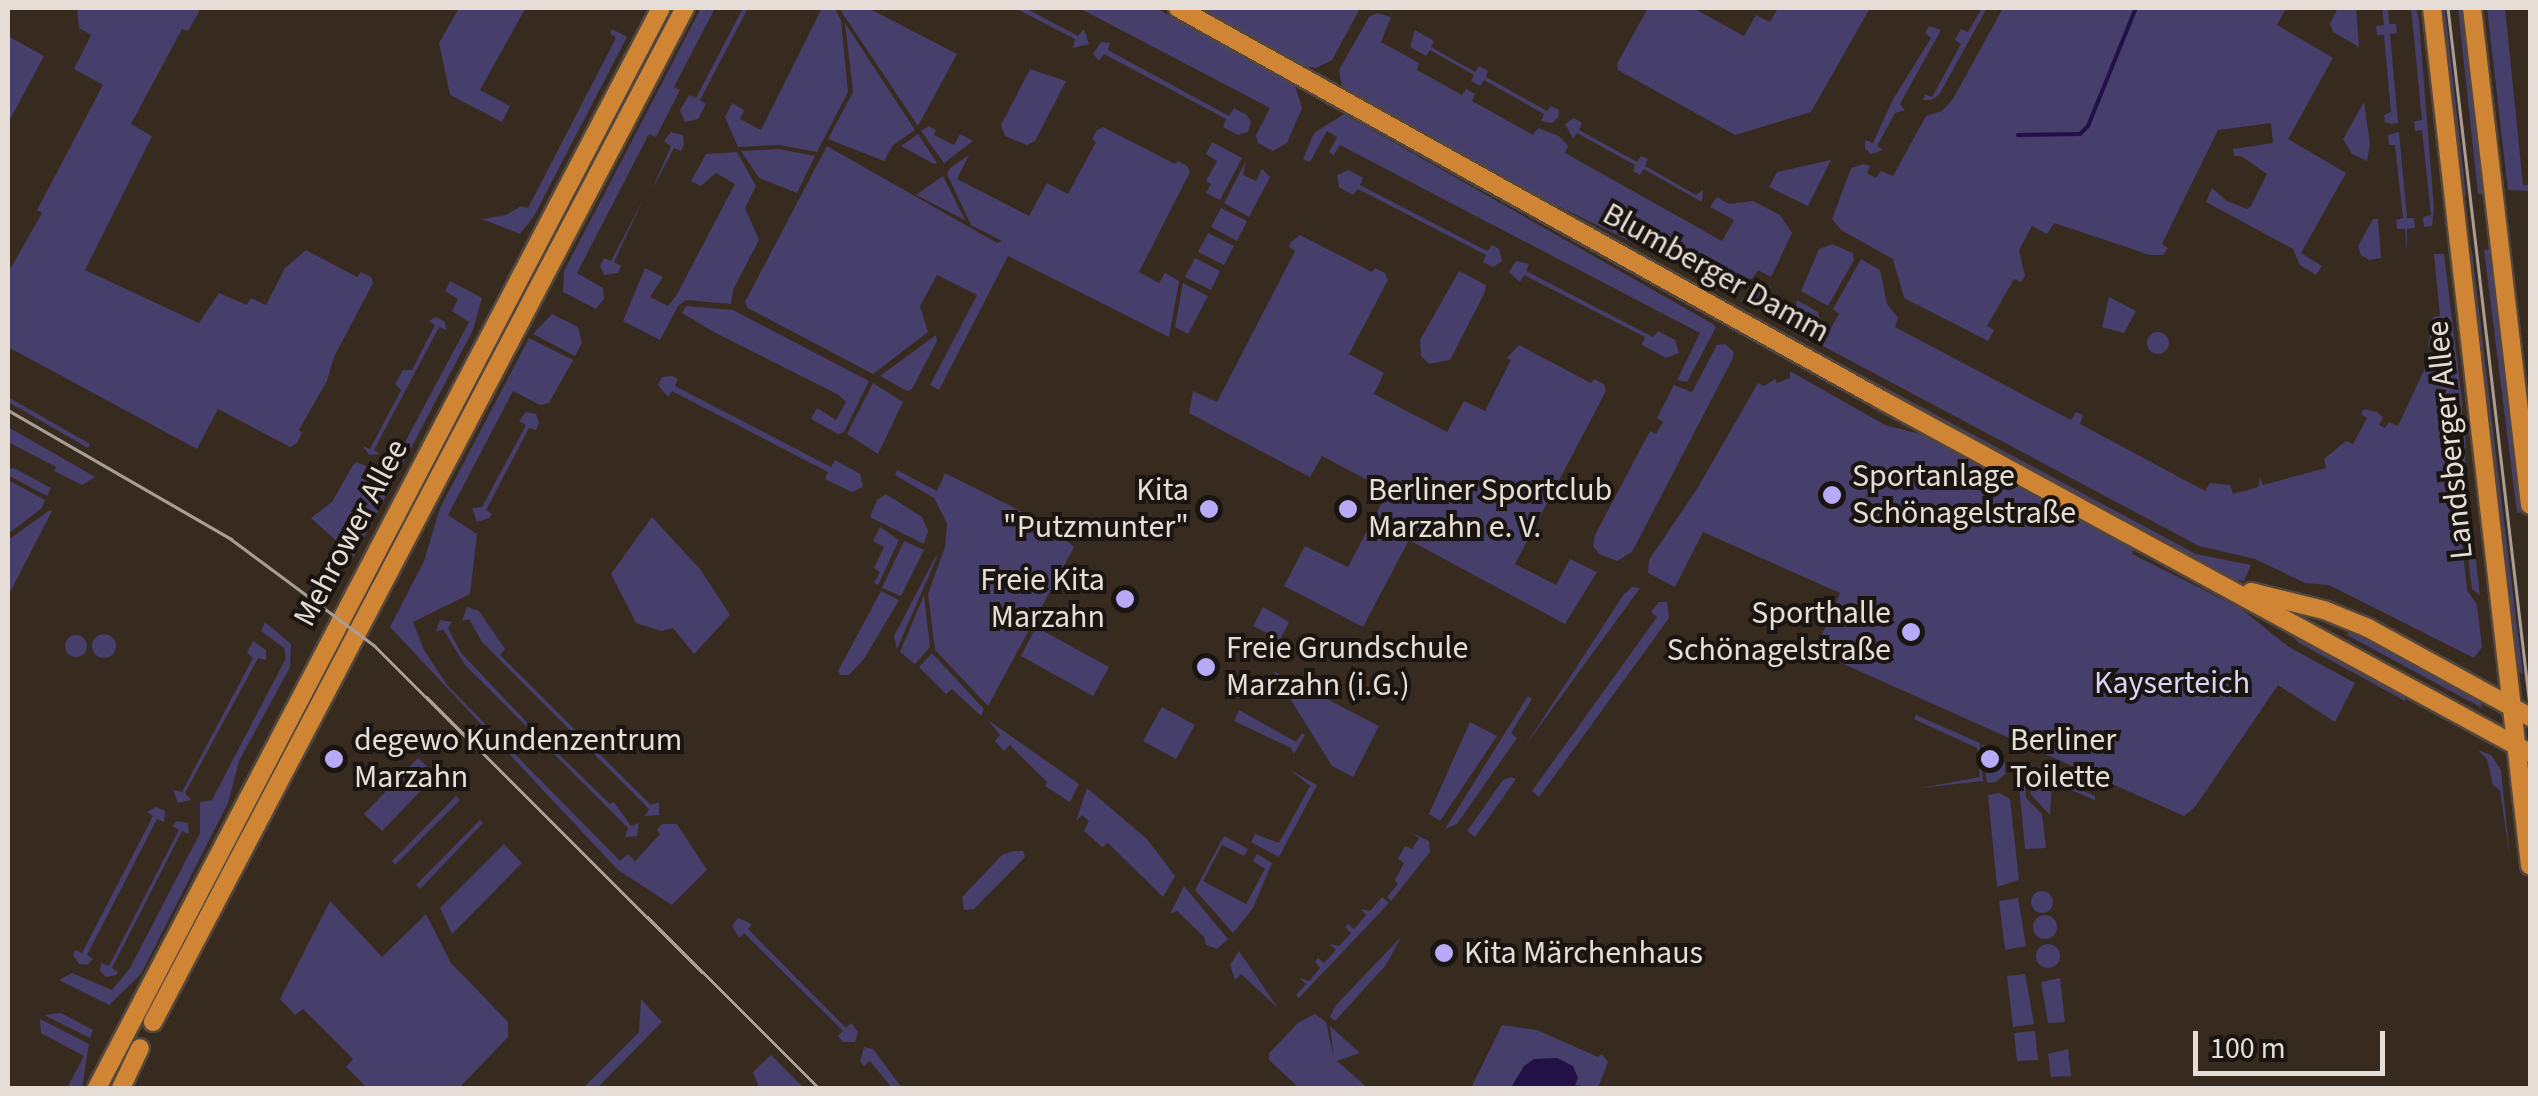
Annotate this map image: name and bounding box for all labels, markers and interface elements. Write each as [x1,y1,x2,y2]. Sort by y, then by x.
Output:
street label: Blumberger Damm [1596,195,1836,351]
street label: Landsberger Allee [2418,319,2482,561]
street label: Mehrower Allee [286,433,416,633]
place label: Sportanlage Schönagelstraße [1852,458,2076,533]
place label: Kita "Putzmunter" [1003,472,1189,547]
place label: Berliner Sportclub Marzahn e. V. [1368,472,1612,547]
marker: Sportanlage Schönagelstraße [1821,484,1843,506]
marker: Kita "Putzmunter" [1198,498,1220,520]
marker: Berliner Sportclub Marzahn e. V. [1337,498,1359,520]
place label: Freie Kita Marzahn [980,562,1105,637]
marker: Freie Kita Marzahn [1114,588,1136,610]
place label: Sporthalle Schönagelstraße [1667,595,1891,670]
marker: Sporthalle Schönagelstraße [1900,621,1922,643]
place label: Freie Grundschule Marzahn (i.G.) [1226,630,1468,705]
marker: Freie Grundschule Marzahn (i.G.) [1195,656,1217,678]
park label: Kayserteich [2094,664,2250,702]
place label: degewo Kundenzentrum Marzahn [354,722,682,797]
place label: Berliner Toilette [2010,722,2116,797]
marker: degewo Kundenzentrum Marzahn [323,748,345,770]
marker: Berliner Toilette [1979,748,2001,770]
place label: Kita Märchenhaus [1464,934,1703,972]
marker: Kita Märchenhaus [1433,942,1455,964]
scale bar [2198,1011,2390,1073]
text: 100 m [2210,1027,2286,1070]

